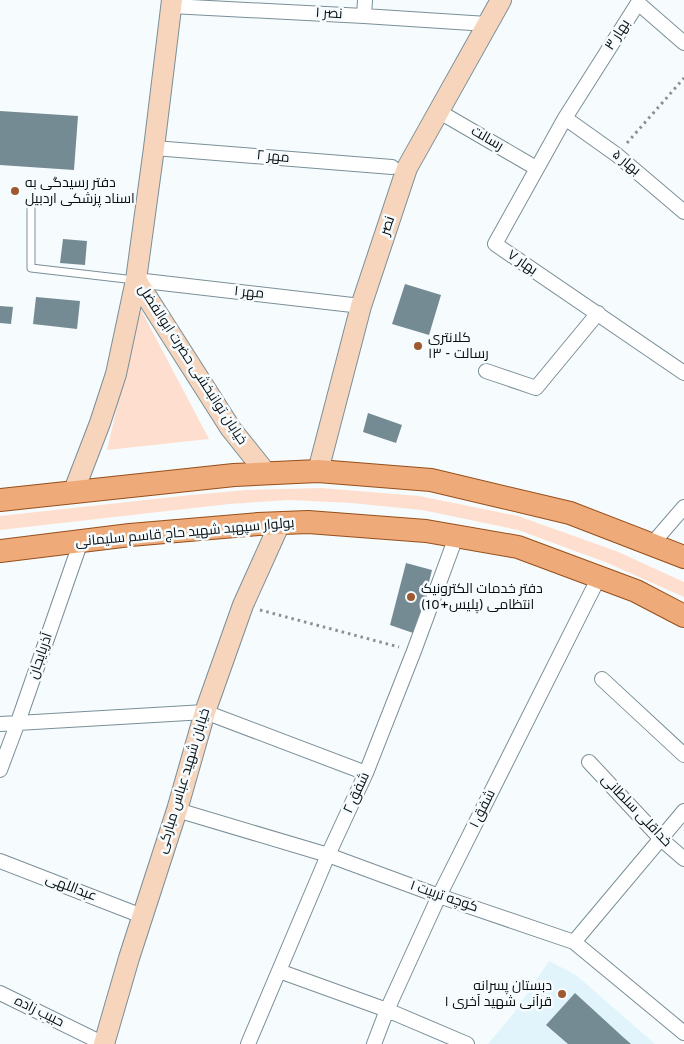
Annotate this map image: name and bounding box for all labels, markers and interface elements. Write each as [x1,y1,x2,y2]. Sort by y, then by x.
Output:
street label: نصر ۱ [315,5,343,23]
street label: بهار ۳ [602,16,634,54]
street label: رسالت [468,123,506,155]
street label: بهار ۵ [608,146,644,180]
street label: مهر ۲ [256,147,290,167]
place label: دفتر رسیدگی به اسناد پزشکی اردبیل [25,175,135,208]
marker: دفتر رسیدگی به اسناد پزشکی اردبیل [9,185,21,197]
street label: نصر [377,214,399,239]
street label: بهار ۷ [504,247,540,279]
street label: خیابان توانبخشی حضرت ابوالفضل [134,282,250,448]
street label: مهر ۱ [233,283,265,303]
place label: کلانتری ۱۳ - رسالت [428,330,489,363]
marker: کلانتری ۱۳ - رسالت [412,340,424,352]
street label: بولوار سپهبد شهید حاج قاسم سلیمانی [75,515,295,551]
place label: دفتر خدمات الکترونیک انتظامی (پلیس+10) [421,581,543,614]
marker: دفتر خدمات الکترونیک انتظامی (پلیس+10) [405,591,417,603]
street label: آذربایجان [25,630,57,681]
street label: خیابان شهید عباس مبارکی [154,706,214,856]
street label: شفق ۲ [340,770,374,816]
street label: خداقلی سلطانی [597,771,675,851]
street label: شفق ۱ [466,787,500,831]
street label: عبداللهی [43,870,99,906]
street label: کوچه تربیت ۱ [408,877,480,917]
place label: دبستان پسرانه قرآنی شهید آخری ۱ [445,978,552,1011]
marker: دبستان پسرانه قرآنی شهید آخری ۱ [556,988,568,1000]
street label: حبیب زاده [11,993,67,1031]

